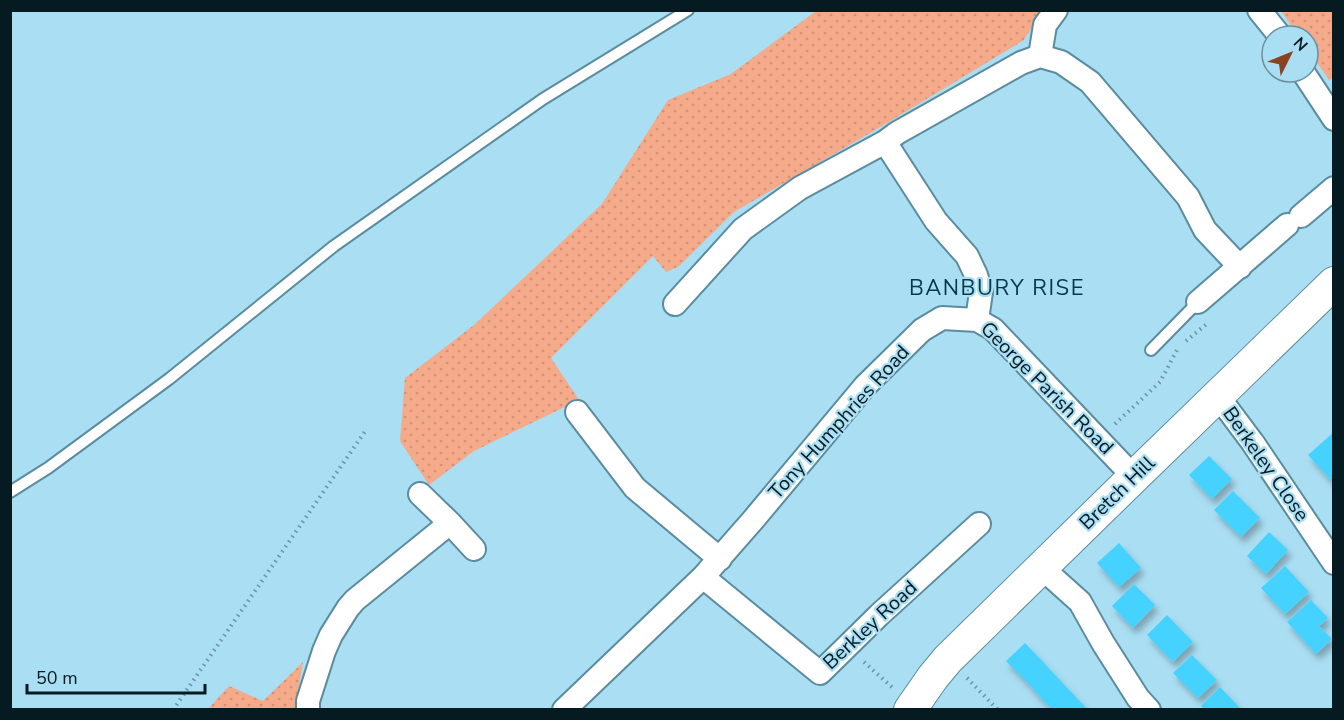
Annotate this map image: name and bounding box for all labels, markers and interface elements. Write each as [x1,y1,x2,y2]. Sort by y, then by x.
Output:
north arrow [1260,24,1320,84]
text: N [1288,33,1312,56]
district label: BANBURY RISE [909,273,1085,303]
street label: George Parish Road [975,316,1119,460]
street label: Tony Humphries Road [763,339,915,505]
street label: Berkeley Close [1216,401,1316,527]
street label: Bretch Hill [1073,450,1161,536]
street label: Berkley Road [817,574,923,676]
scale bar [27,657,206,695]
text: 50 m [36,666,78,690]

